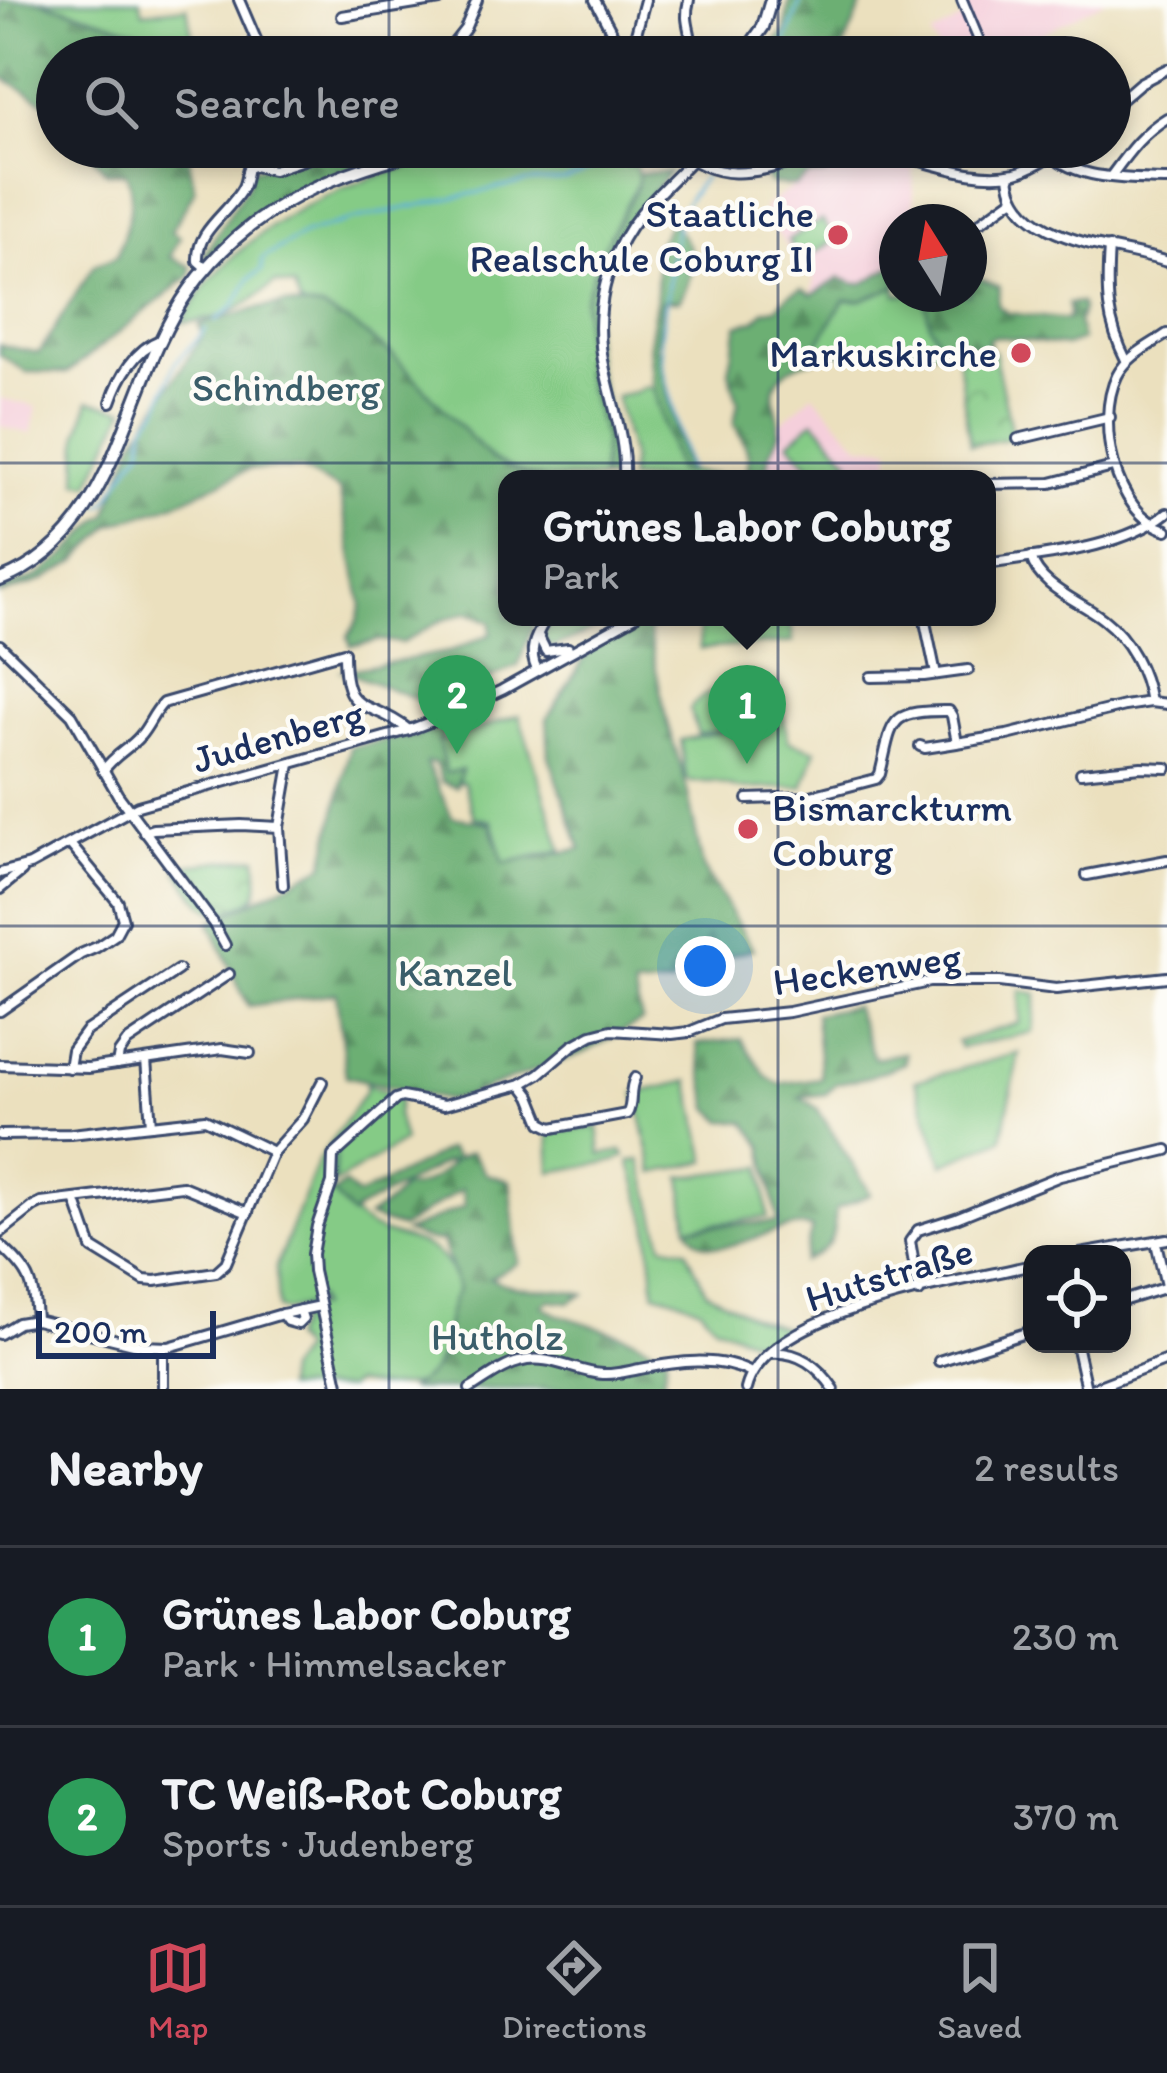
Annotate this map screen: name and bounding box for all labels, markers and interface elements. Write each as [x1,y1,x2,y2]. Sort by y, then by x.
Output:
search box [36,36,1131,168]
icon: search [78,69,144,135]
text: Search here [174,75,400,129]
place label: Staatliche Realschule Coburg II [469,190,814,282]
north arrow [879,204,987,312]
marker: Staatliche Realschule Coburg II [825,222,851,248]
place label: Markuskirche [769,330,997,377]
marker: Markuskirche [1008,340,1034,366]
park label: Schindberg [192,364,380,411]
popup [498,470,996,626]
text: Grünes Labor Coburg [543,498,951,552]
text: Park [543,552,619,599]
pin: 2 [418,655,496,754]
pin: 1 [708,665,786,764]
street label: Judenberg [187,689,369,783]
place label: Bismarckturm Coburg [772,784,1012,876]
marker: Bismarckturm Coburg [735,816,761,842]
street label: Heckenweg [770,933,964,1005]
your location [675,936,735,996]
park label: Kanzel [398,949,512,996]
street label: Hutstraße [800,1226,978,1322]
map controls [1023,1245,1131,1353]
button: locate [1023,1245,1131,1353]
scale bar [36,1305,216,1358]
text: 200 m [54,1312,147,1351]
park label: Hutholz [431,1313,563,1360]
text: Nearby [48,1437,203,1498]
text: 2 results [974,1444,1119,1491]
text: Grünes Labor Coburg [162,1586,571,1640]
text: 1 [78,1613,96,1660]
text: 230 m [1012,1613,1119,1660]
text: Park · Himmelsacker [162,1640,506,1687]
text: TC Weiß-Rot Coburg [162,1766,561,1820]
text: 2 [77,1793,97,1840]
text: 370 m [1013,1793,1119,1840]
text: Sports · Judenberg [162,1820,474,1867]
tab: Map [145,1935,211,2046]
tab: Directions [502,1935,647,2046]
tab: Saved [938,1935,1022,2046]

